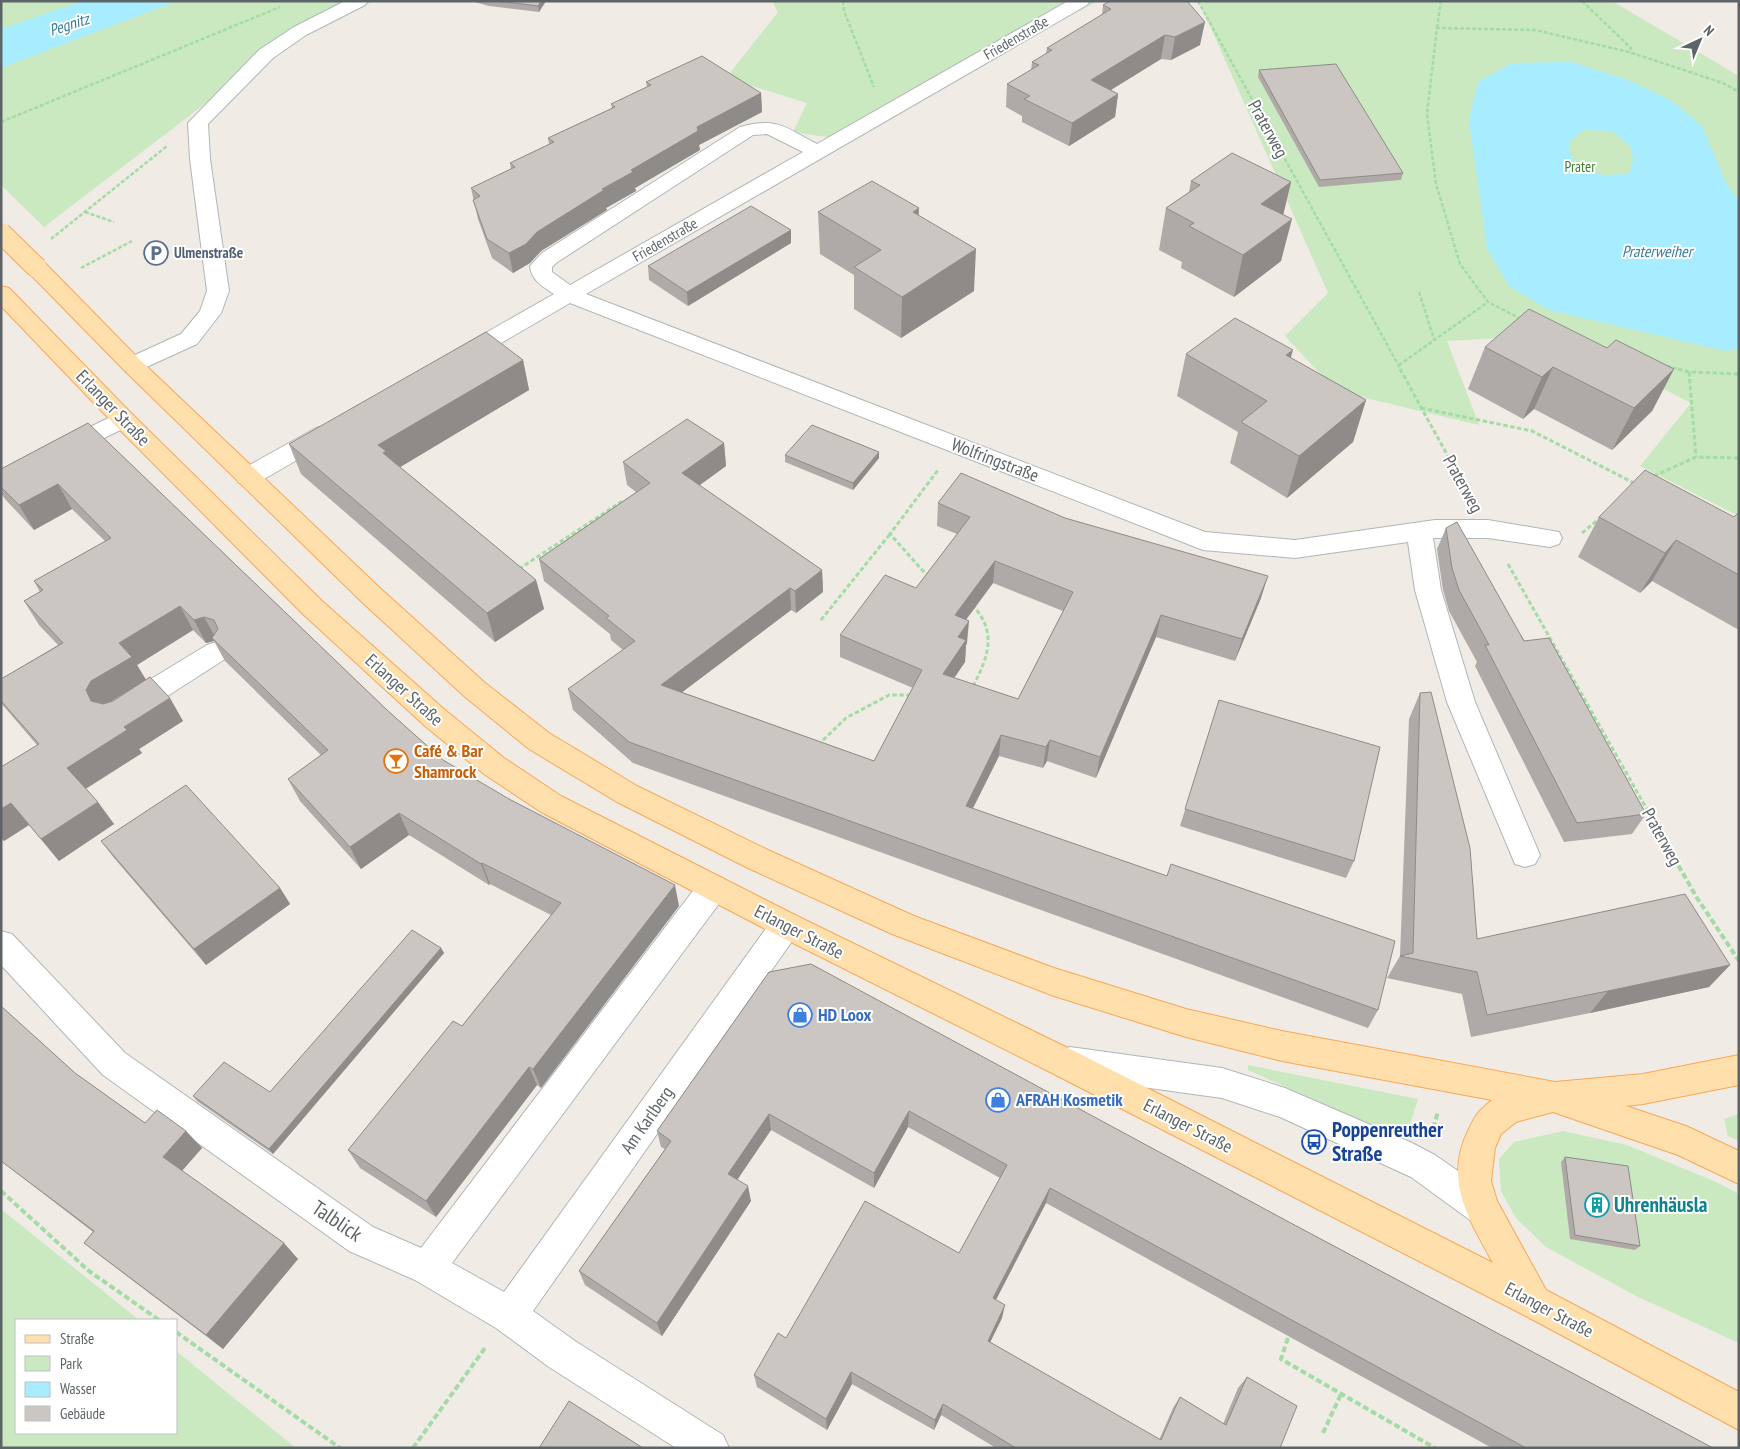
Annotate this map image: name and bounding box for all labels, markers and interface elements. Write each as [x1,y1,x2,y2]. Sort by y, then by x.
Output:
water label: Pegnitz [47,7,94,40]
street label: Friedenstraße [980,11,1052,64]
north arrow [1675,15,1725,65]
text: N [1700,22,1718,40]
street label: Praterweg [1243,96,1294,162]
park label: Prater [1565,157,1596,176]
street label: Friedenstraße [629,213,701,266]
parking icon: Ulmenstraße [143,240,169,266]
water label: Praterweiher [1622,241,1695,261]
place label: Ulmenstraße [174,243,243,262]
street label: Erlanger Straße [71,365,155,451]
street label: Wolfringstraße [948,432,1042,487]
street label: Praterweg [1438,451,1489,517]
street label: Erlanger Straße [361,649,448,731]
place label: Café & Bar Shamrock [414,739,484,783]
bar icon: Café & Bar Shamrock [383,748,409,774]
street label: Praterweg [1637,804,1688,870]
street label: Erlanger Straße [751,899,848,964]
shop icon: HD Loox [787,1002,813,1028]
place label: HD Loox [818,1003,872,1026]
street label: Am Karlberg [615,1082,678,1158]
shop icon: AFRAH Kosmetik [985,1087,1011,1113]
place label: AFRAH Kosmetik [1015,1088,1123,1111]
street label: Erlanger Straße [1140,1093,1237,1158]
place label: Poppenreuther Straße [1332,1116,1444,1167]
bus stop icon: Poppenreuther Straße [1301,1129,1327,1155]
place label: Uhrenhäusla [1614,1191,1708,1218]
building icon: Uhrenhäusla [1584,1192,1610,1218]
street label: Talblick [307,1194,368,1247]
street label: Erlanger Straße [1501,1277,1597,1342]
legend [15,1319,178,1434]
text: Straße [60,1329,94,1348]
text: Park [60,1354,82,1373]
text: Wasser [60,1379,97,1398]
text: Gebäude [60,1404,105,1423]

